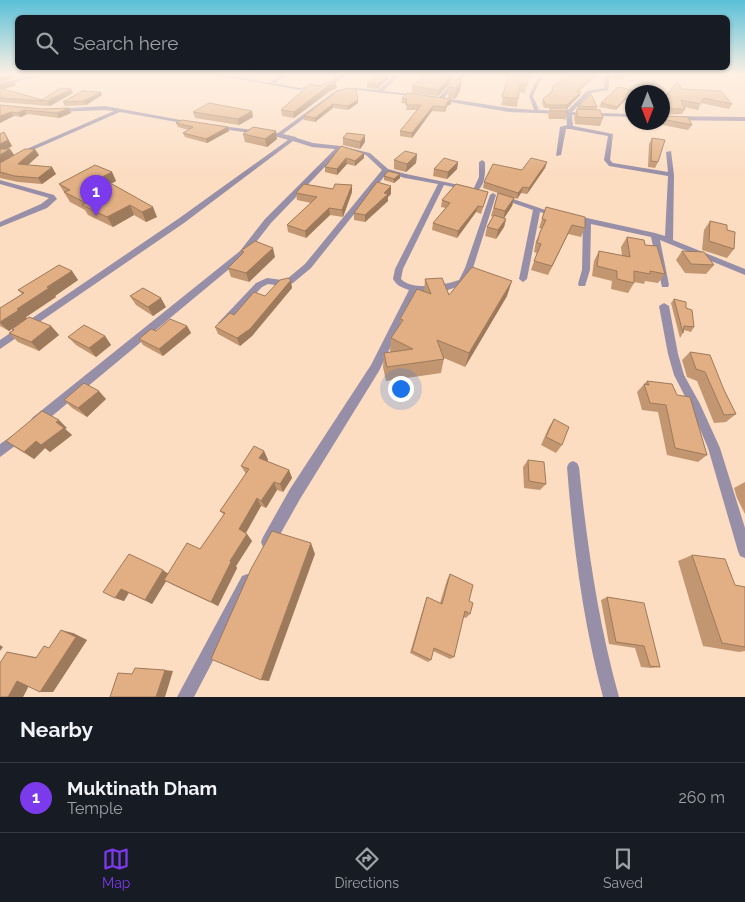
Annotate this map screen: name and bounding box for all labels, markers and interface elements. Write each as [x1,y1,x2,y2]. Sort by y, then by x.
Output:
search box [15,15,730,70]
icon: search [33,29,61,57]
text: Search here [73,32,179,54]
north arrow [625,85,670,130]
pin: 1 [80,175,112,216]
your location [388,376,414,402]
text: Nearby [20,717,93,742]
text: Muktinath Dham [67,777,217,799]
text: 1 [32,788,40,807]
text: 260 m [678,788,725,807]
text: Temple [67,799,123,818]
tab: Map [102,845,130,891]
tab: Directions [334,845,399,891]
tab: Saved [603,845,643,891]

